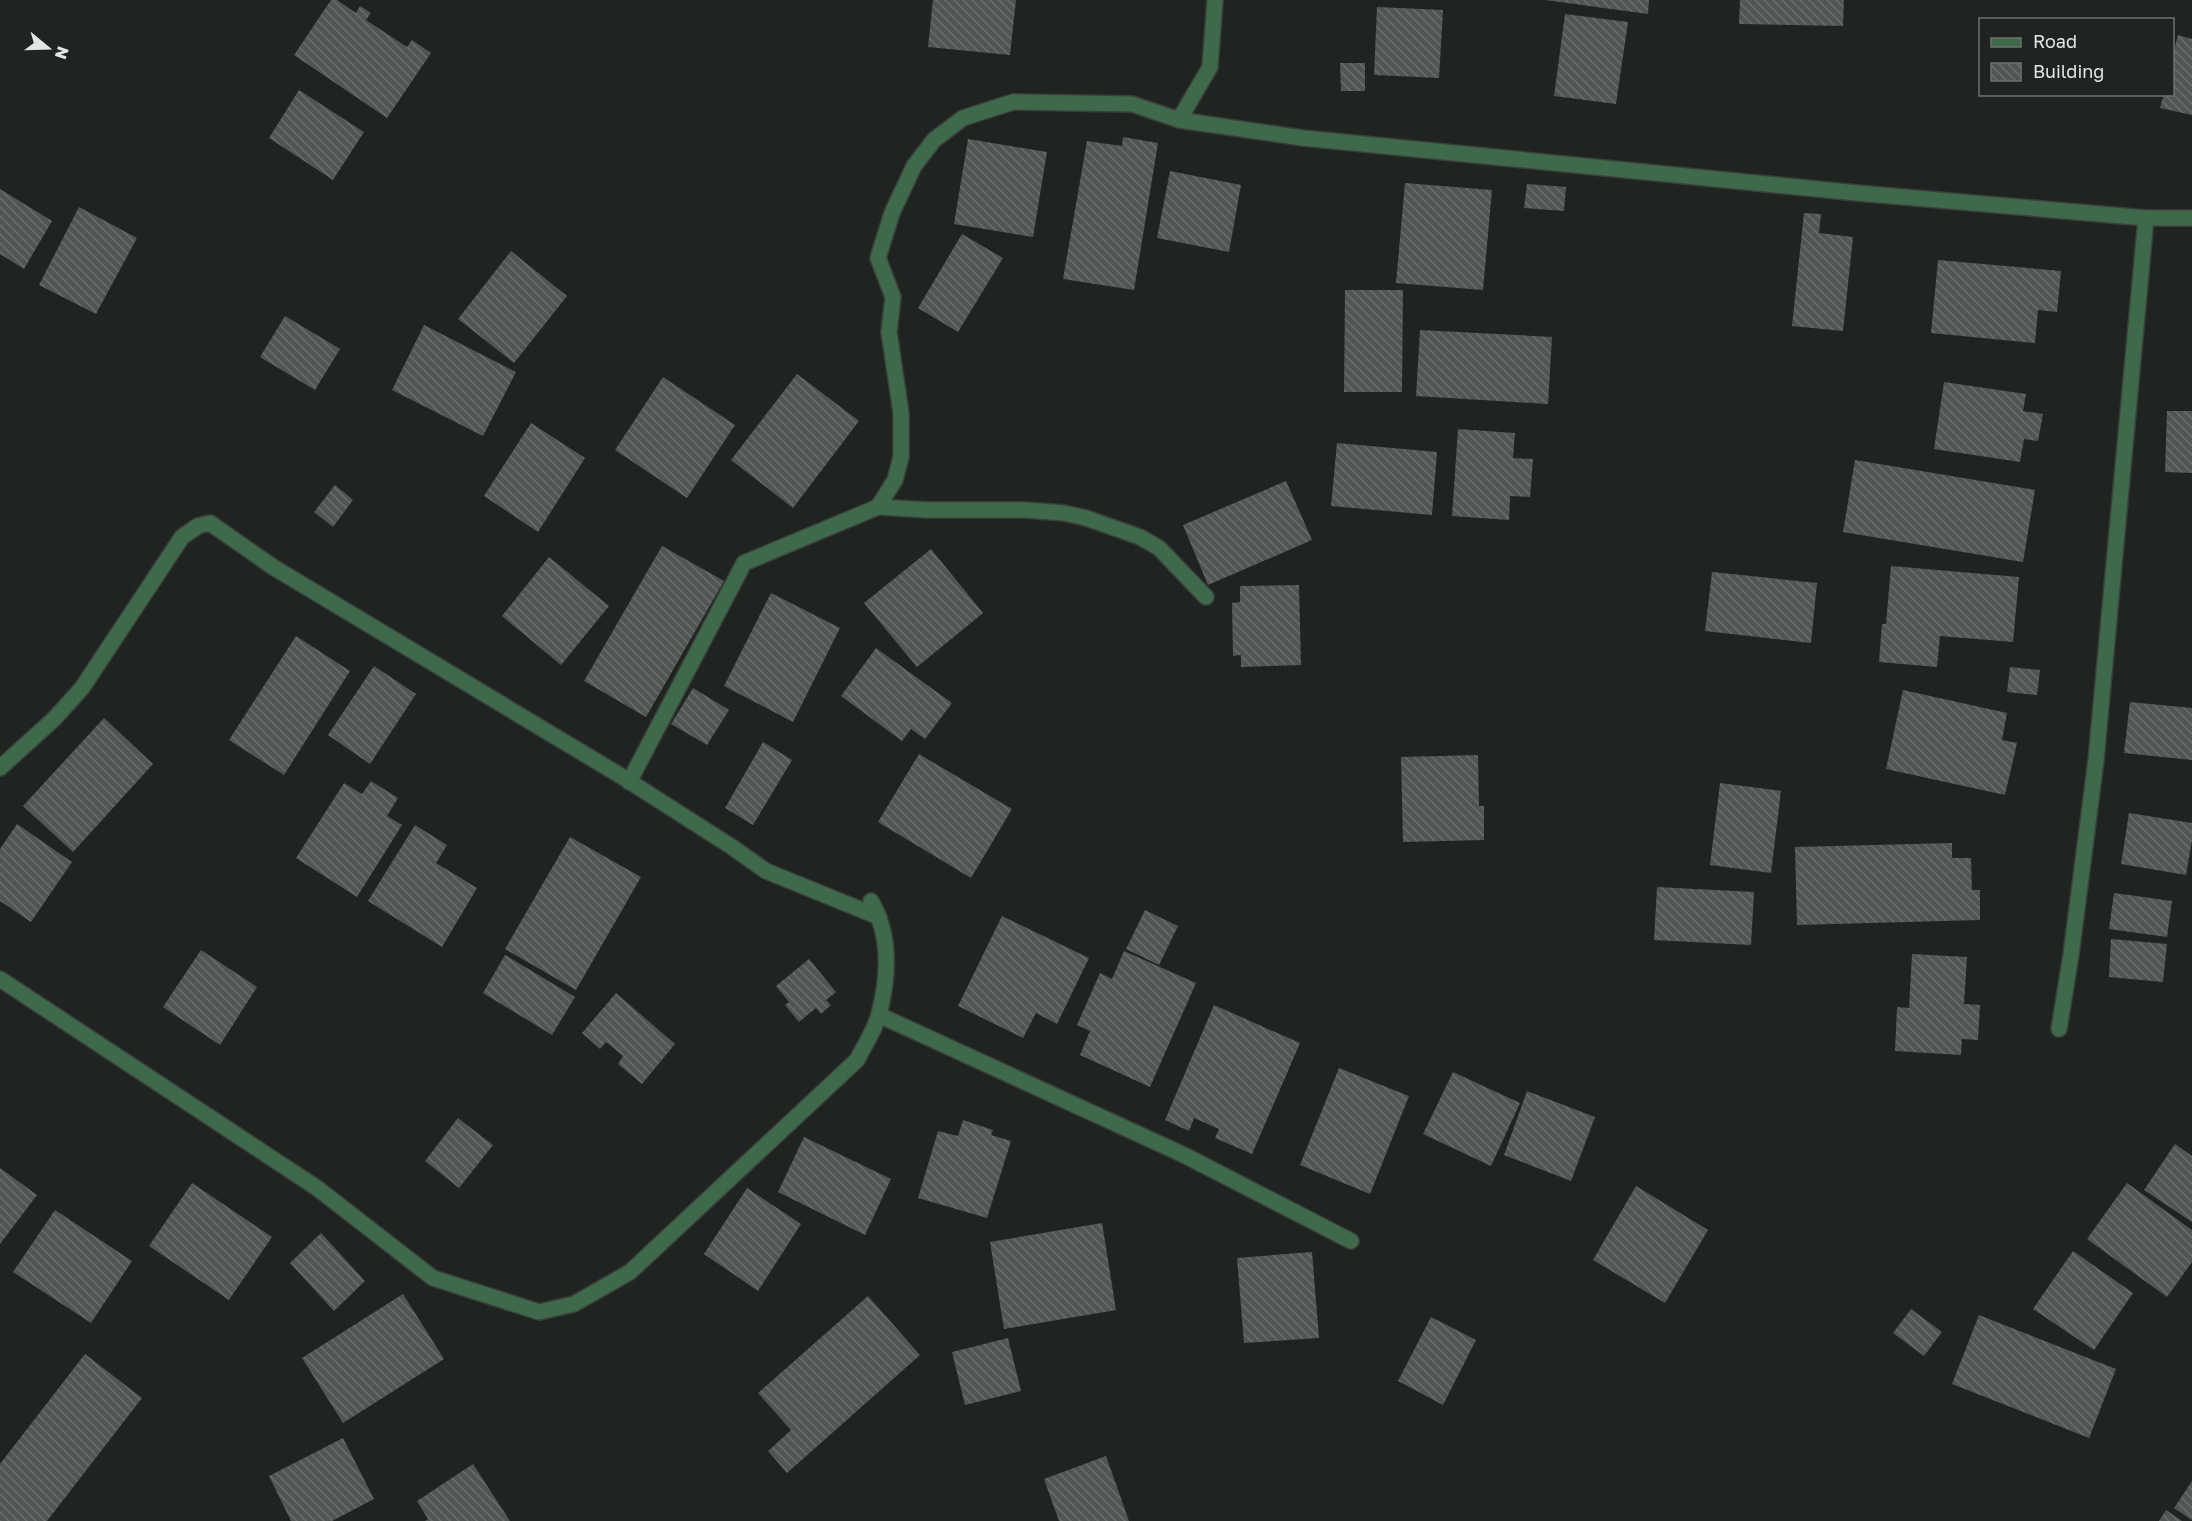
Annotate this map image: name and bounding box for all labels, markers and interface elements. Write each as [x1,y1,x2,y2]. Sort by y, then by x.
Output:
north arrow [18,18,78,78]
legend [1979,18,2174,96]
text: Road [2033,30,2077,52]
text: N [51,44,74,62]
text: Building [2033,60,2104,82]

